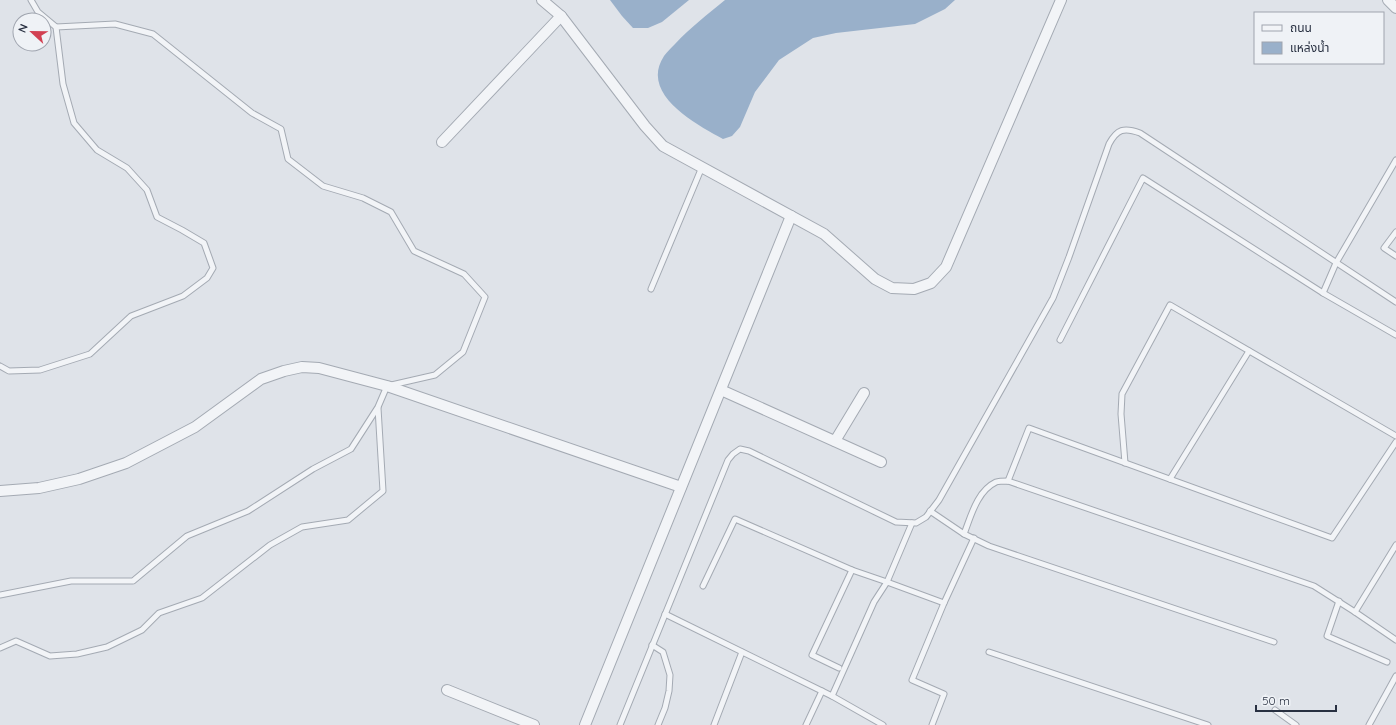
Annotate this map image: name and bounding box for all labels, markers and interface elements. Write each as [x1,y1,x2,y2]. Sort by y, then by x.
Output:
north arrow [12,12,52,52]
legend [1254,12,1384,64]
text: ถนน [1290,20,1312,35]
text: N [15,22,31,35]
text: แหล่งน้ำ [1290,39,1329,55]
scale bar [1256,687,1336,713]
text: 50 m [1262,693,1290,708]

